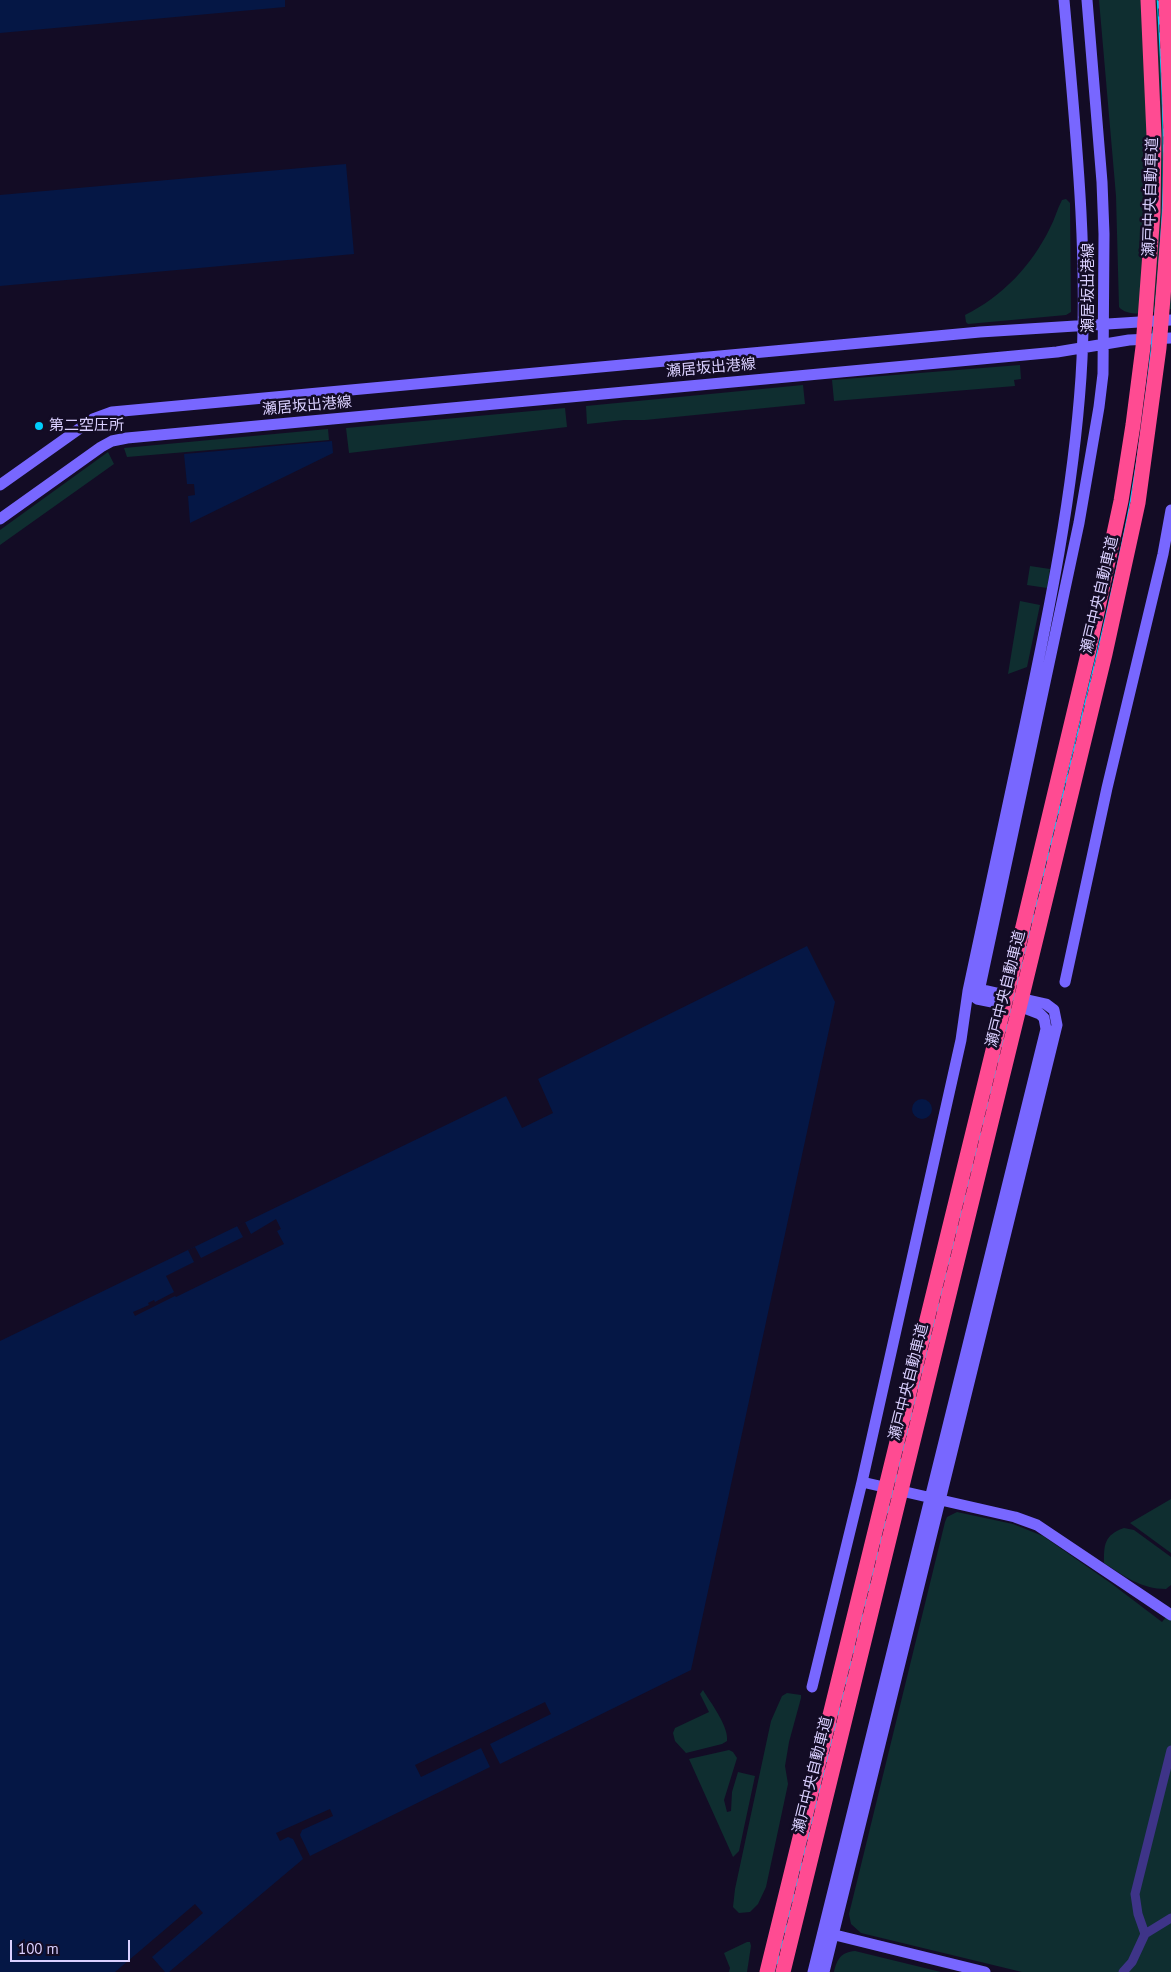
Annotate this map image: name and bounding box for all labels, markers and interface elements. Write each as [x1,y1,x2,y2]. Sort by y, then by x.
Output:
street label: 瀬戸中央自動車道 [1140,137,1162,257]
street label: 瀬居坂出港線 [1080,243,1098,333]
street label: 瀬居坂出港線 [665,355,757,381]
street label: 瀬居坂出港線 [261,393,353,419]
place label: 第二空圧所 [49,417,124,435]
marker: 第二空圧所 [33,420,45,432]
street label: 瀬戸中央自動車道 [1078,535,1122,655]
street label: 瀬戸中央自動車道 [983,929,1029,1049]
street label: 瀬戸中央自動車道 [886,1322,932,1442]
street label: 瀬戸中央自動車道 [790,1715,836,1835]
scale bar [12,1930,132,1962]
text: 100 m [18,1939,59,1958]

